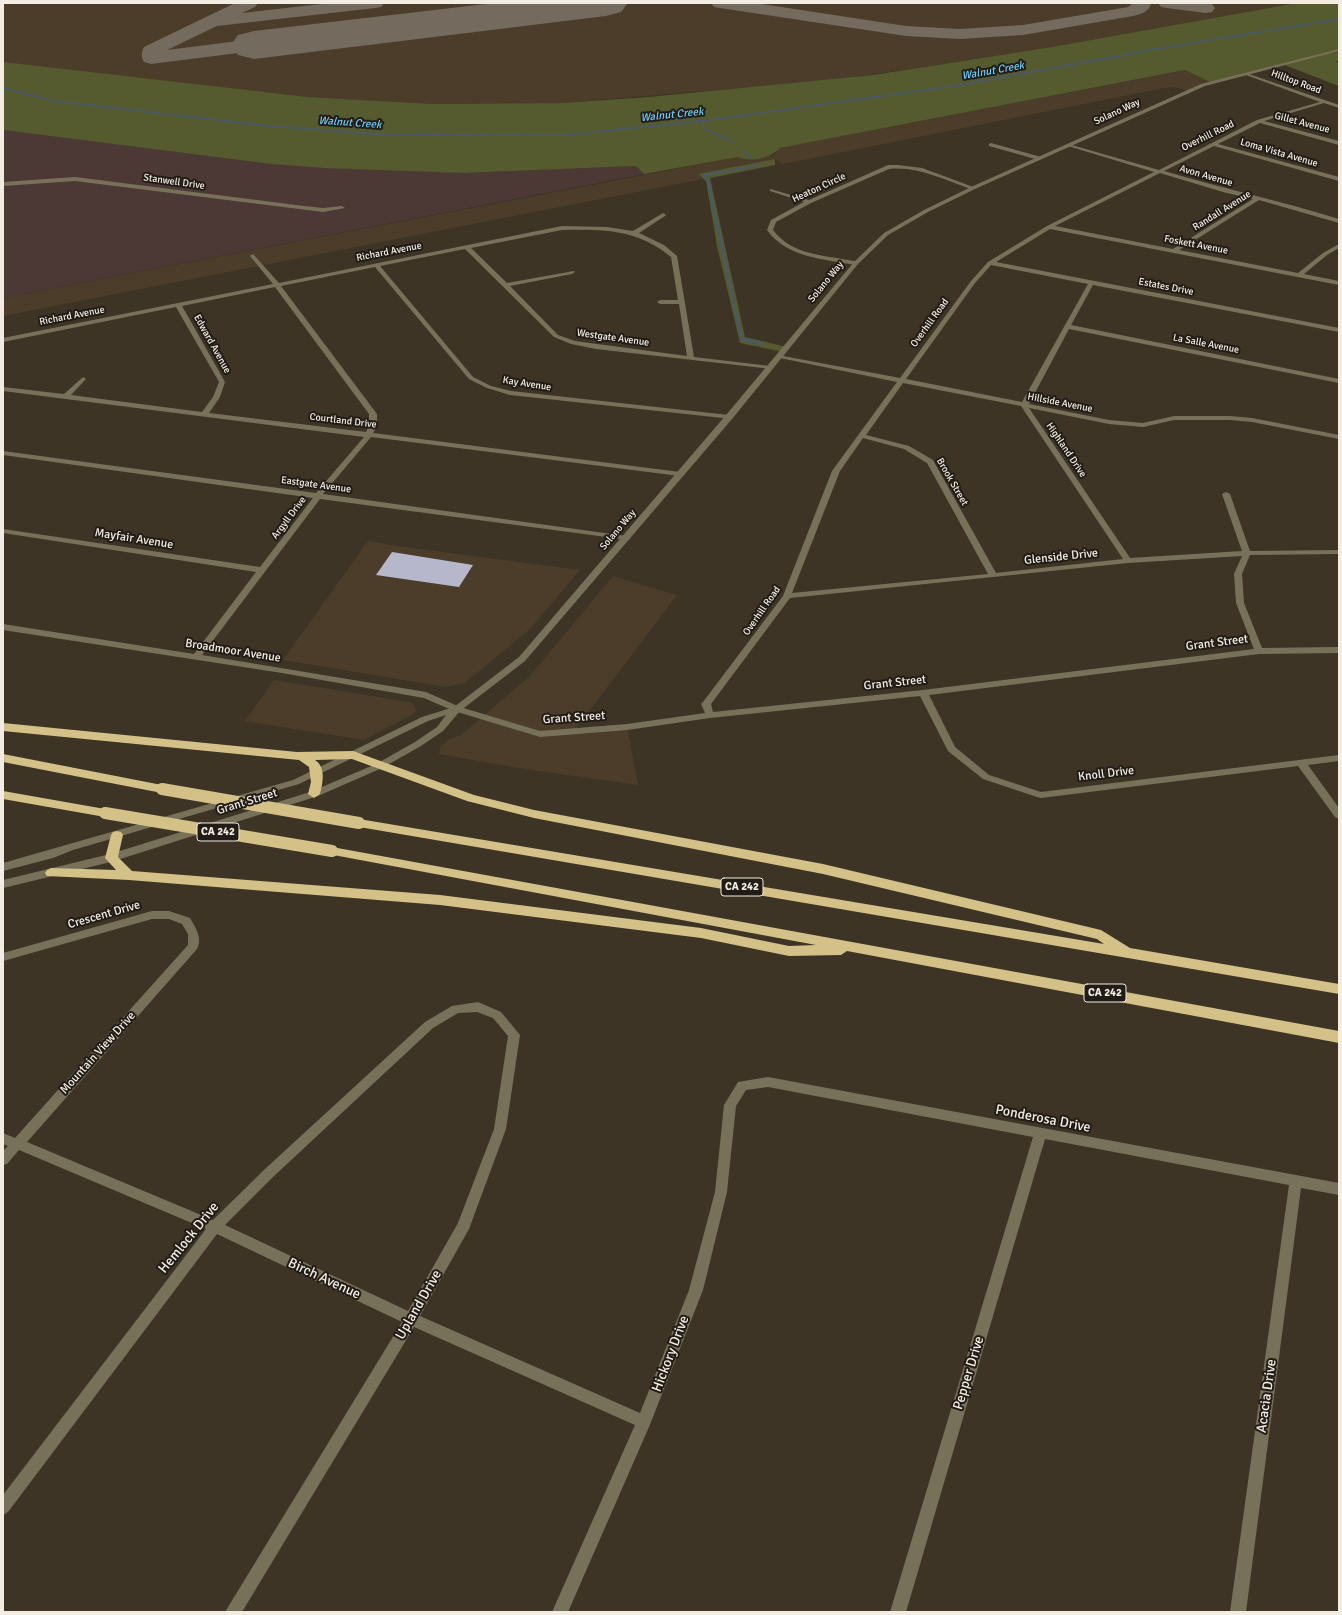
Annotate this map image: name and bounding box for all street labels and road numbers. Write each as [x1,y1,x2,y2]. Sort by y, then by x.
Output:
street label: Hilltop Road [1269,67,1323,97]
street label: Solano Way [1092,96,1142,128]
street label: Gillet Avenue [1273,110,1331,136]
street label: Overhill Road [1180,118,1236,154]
street label: Loma Vista Avenue [1239,136,1319,170]
street label: Avon Avenue [1178,163,1234,189]
street label: Heaton Circle [790,170,848,206]
street label: Stanwell Drive [143,172,205,192]
street label: Randall Avenue [1191,188,1253,234]
street label: Foskett Avenue [1163,233,1229,257]
street label: Richard Avenue [355,240,423,264]
street label: Solano Way [806,259,846,305]
street label: Estates Drive [1137,276,1195,298]
street label: Overhill Road [908,296,952,350]
street label: Richard Avenue [38,304,106,328]
street label: Edward Avenue [191,312,233,376]
street label: Westgate Avenue [576,327,650,349]
street label: La Salle Avenue [1172,332,1240,356]
street label: Kay Avenue [502,374,552,394]
street label: Hillside Avenue [1026,391,1094,415]
street label: Courtland Drive [309,411,377,431]
street label: Highland Drive [1043,420,1089,480]
street label: Brook Street [934,456,970,508]
street label: Eastgate Avenue [280,474,352,496]
street label: Argyll Drive [269,494,309,542]
street label: Solano Way [598,507,638,553]
street label: Mayfair Avenue [94,526,174,552]
street label: Glenside Drive [1023,546,1099,568]
street label: Overhill Road [741,584,783,638]
street label: Grant Street [1185,632,1249,654]
street label: Broadmoor Avenue [184,636,282,666]
street label: Grant Street [863,673,927,693]
street label: Grant Street [542,709,606,727]
street label: Knoll Drive [1077,763,1135,785]
street label: Grant Street [215,786,279,818]
road number: CA 242 [197,823,239,841]
road number: CA 242 [721,878,763,896]
street label: Crescent Drive [66,898,142,932]
road number: CA 242 [1084,984,1126,1002]
street label: Mountain View Drive [57,1009,139,1097]
street label: Ponderosa Drive [994,1102,1092,1136]
street label: Hemlock Drive [155,1199,223,1277]
street label: Birch Avenue [285,1255,363,1303]
street label: Upland Drive [392,1267,446,1343]
street label: Hickory Drive [649,1314,693,1394]
street label: Pepper Drive [950,1334,988,1412]
street label: Acacia Drive [1254,1358,1280,1434]

